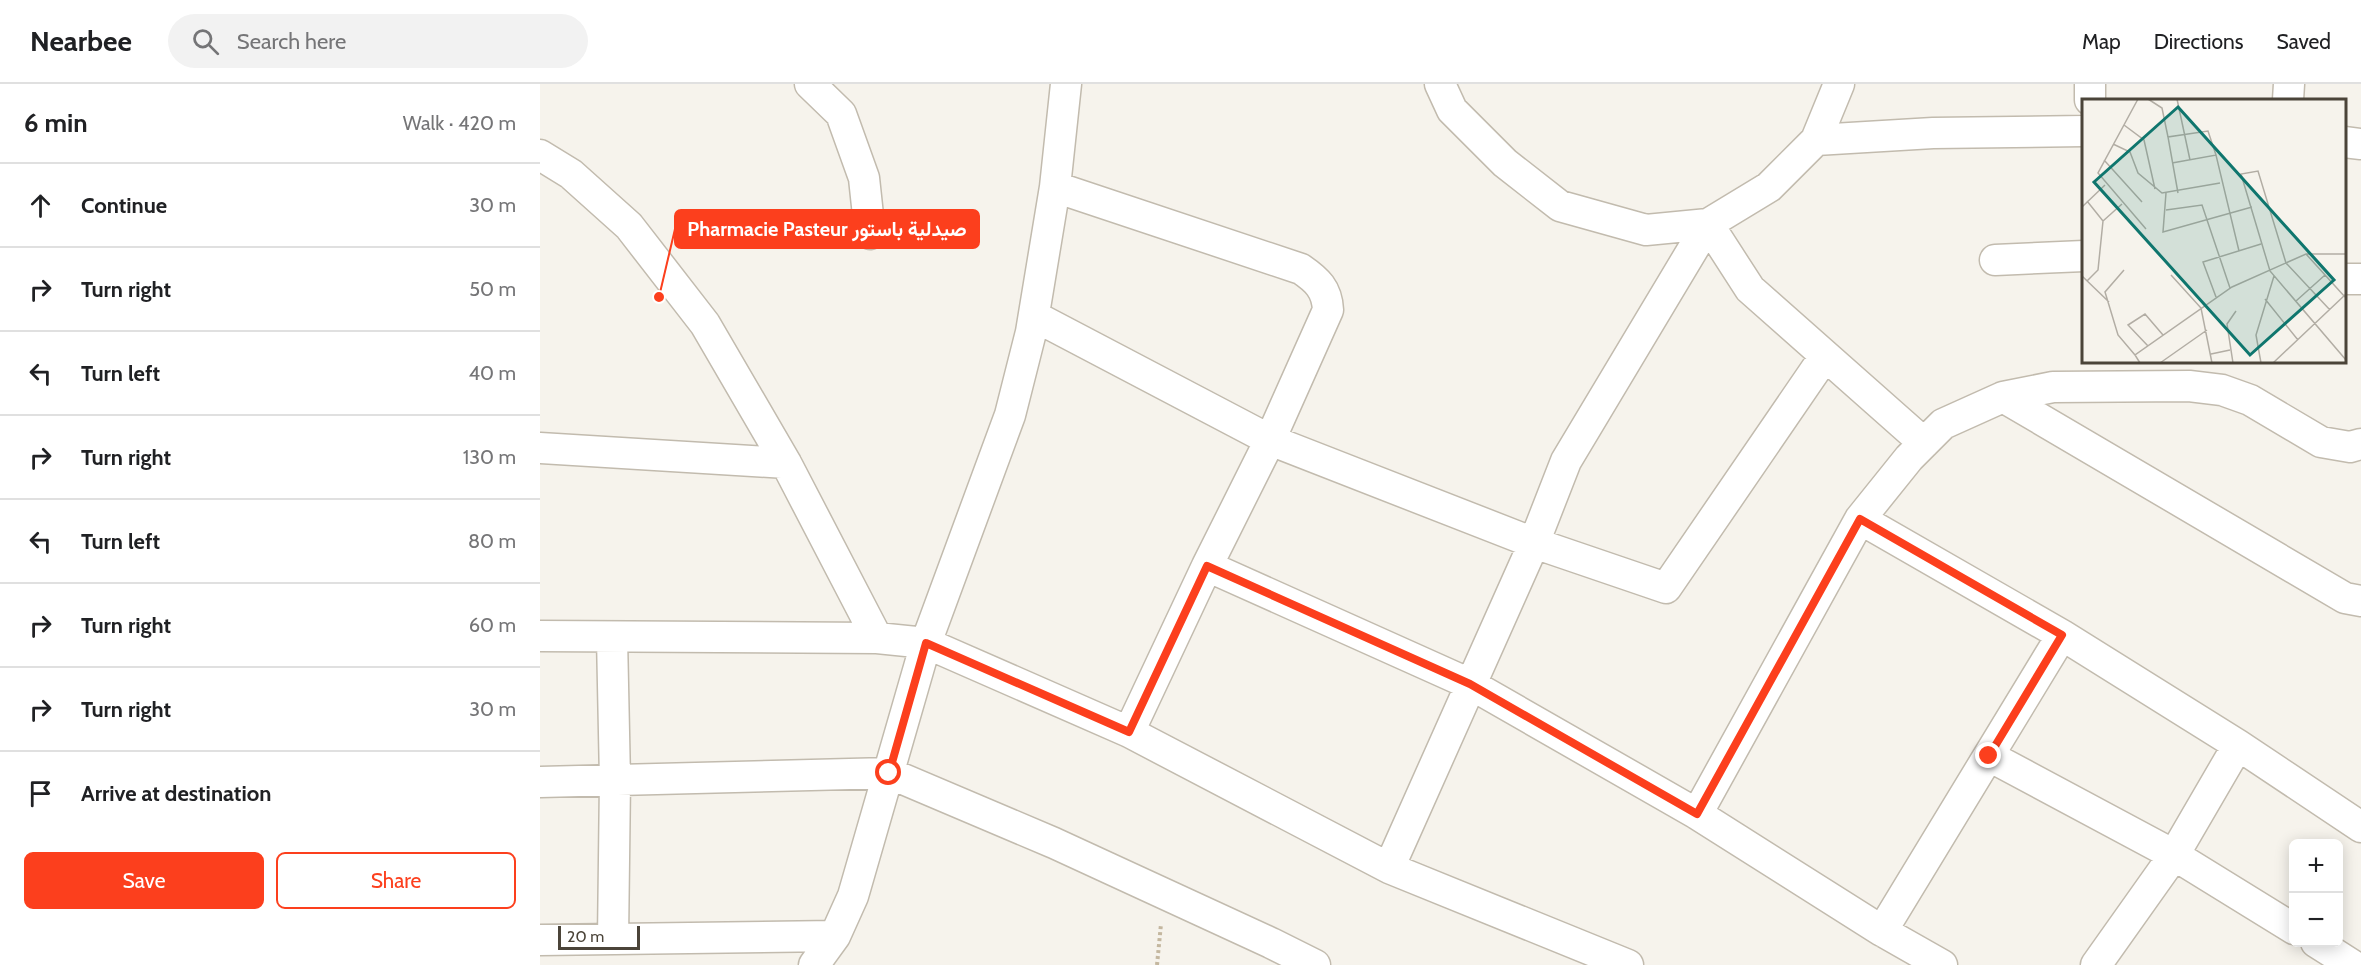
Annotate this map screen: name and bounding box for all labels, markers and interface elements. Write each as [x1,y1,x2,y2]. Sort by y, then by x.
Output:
search box [168,14,588,68]
text: Nearbee [30,24,132,58]
icon: search [189,25,222,58]
text: Search here [237,28,346,55]
text: Map [2082,29,2121,54]
text: Directions [2154,29,2243,54]
text: Saved [2276,29,2331,54]
inset map [2082,99,2346,363]
text: 6 min [24,107,88,139]
text: Walk · 420 m [403,111,516,135]
icon: ahead [24,189,57,222]
text: Continue [81,192,167,219]
text: 30 m [469,193,516,217]
callout: Pharmacie Pasteur صيدلية باستور [675,210,979,248]
text: Pharmacie Pasteur صيدلية باستور [687,217,967,242]
icon: right [24,273,57,306]
text: Turn right [81,276,171,303]
text: 50 m [469,277,516,301]
icon: left [24,357,57,390]
text: Turn left [81,360,160,387]
text: 40 m [468,361,516,385]
icon: right [24,441,57,474]
text: Turn right [81,444,171,471]
text: 130 m [463,445,516,469]
icon: left [24,525,57,558]
text: Turn left [81,528,160,555]
text: 80 m [468,529,516,553]
icon: right [24,609,57,642]
text: Turn right [81,612,171,639]
text: 60 m [469,613,516,637]
icon: right [24,693,57,726]
text: Turn right [81,696,171,723]
text: 30 m [469,697,516,721]
route end [1975,742,2001,768]
route start [875,759,901,785]
icon: arrive [24,777,57,810]
text: Arrive at destination [81,780,271,807]
map controls [2289,839,2343,947]
button: + [2289,839,2343,893]
button: Save [24,852,264,909]
button: Share [276,852,516,909]
button: − [2289,893,2343,947]
scale bar [558,923,640,950]
text: 20 m [567,927,604,946]

